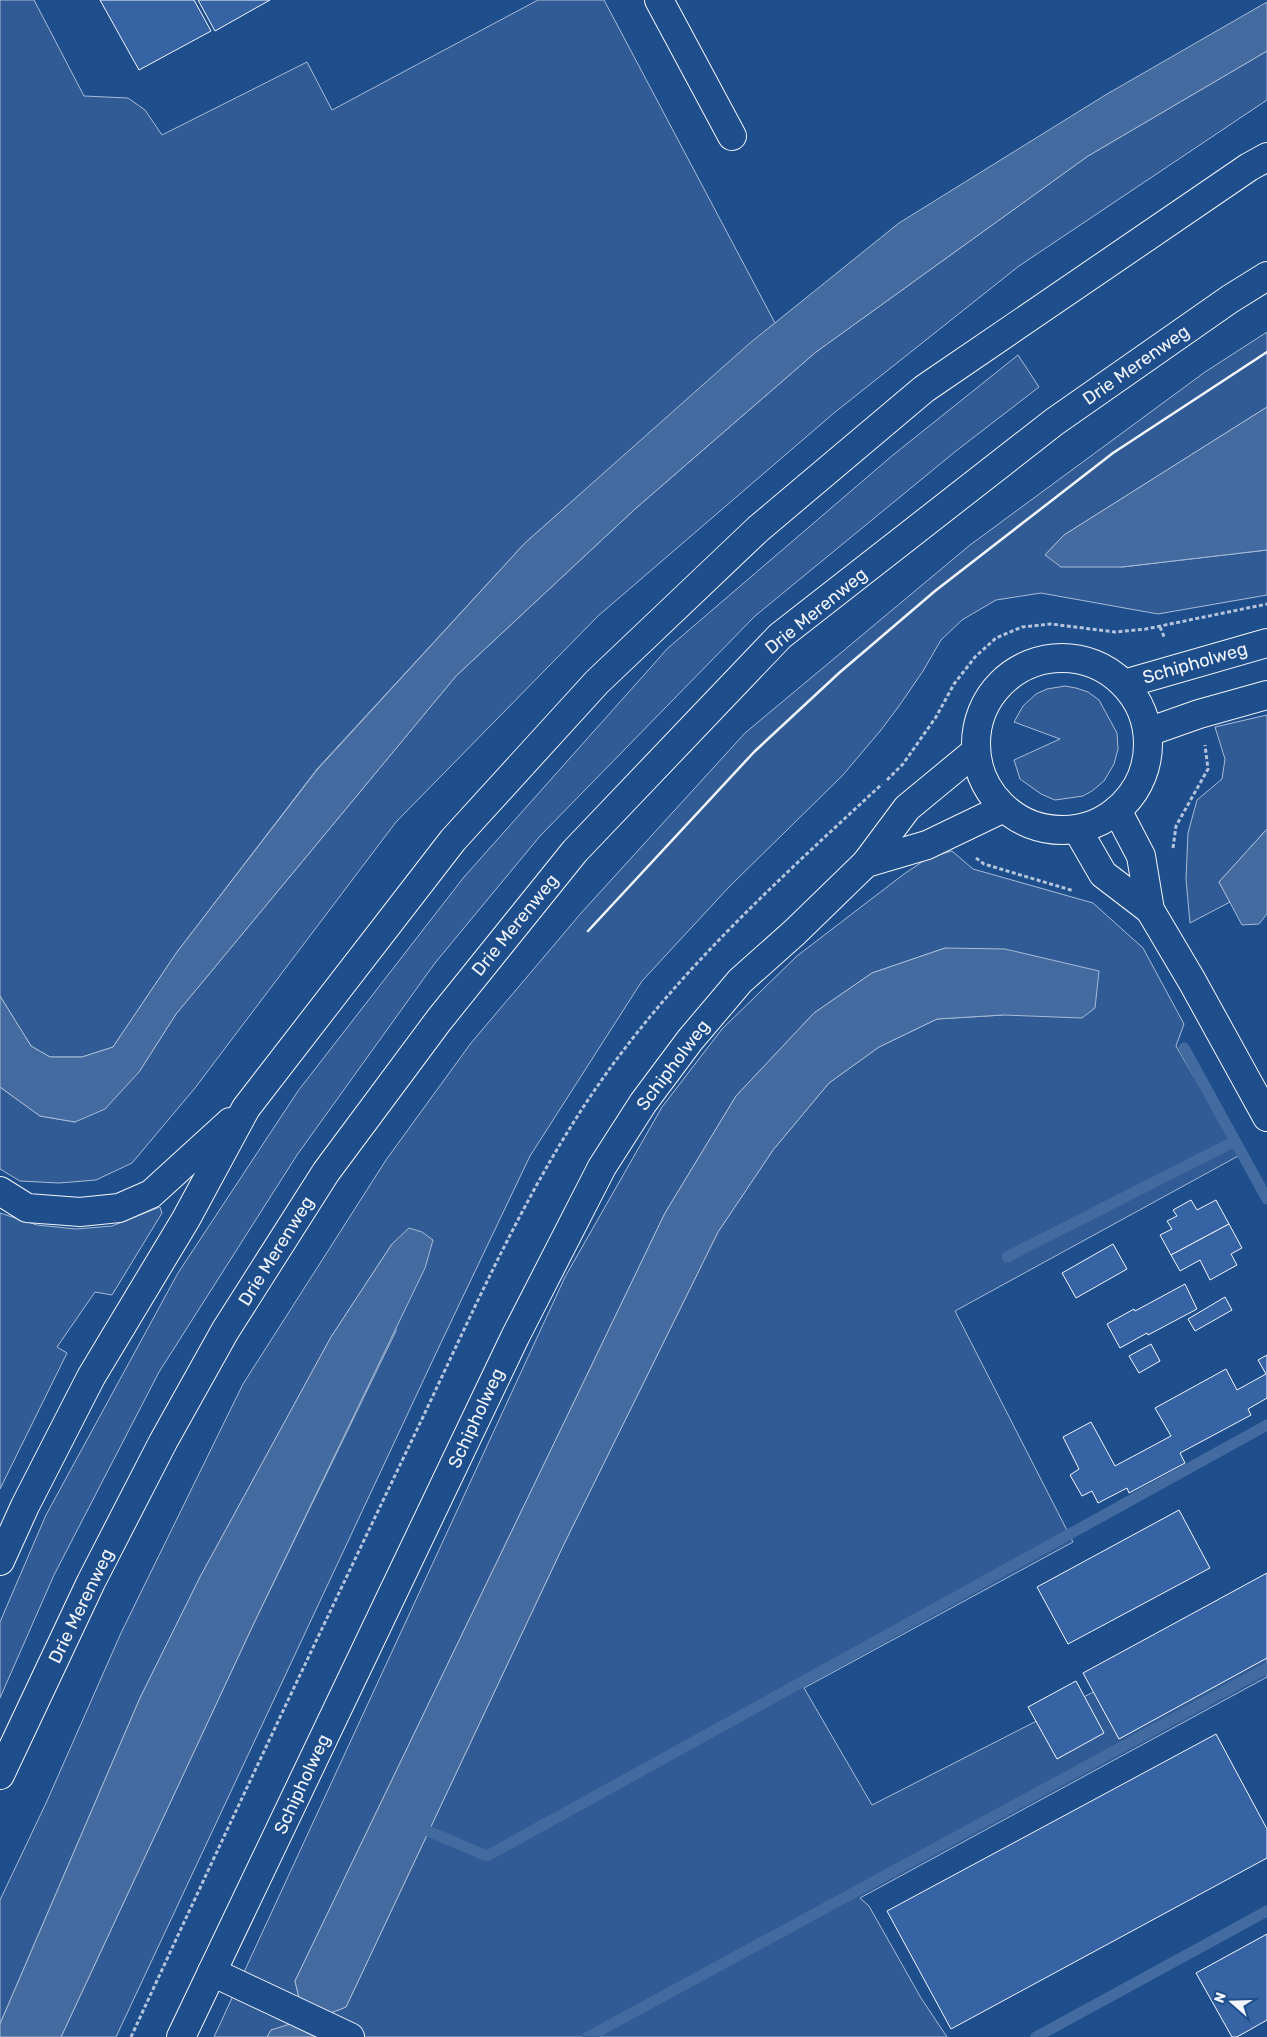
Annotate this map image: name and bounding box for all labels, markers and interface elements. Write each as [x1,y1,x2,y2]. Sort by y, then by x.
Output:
street label: Drie Merenweg [1078,320,1194,410]
street label: Drie Merenweg [760,563,872,659]
street label: Schipholweg [1140,638,1250,688]
street label: Drie Merenweg [467,869,563,981]
street label: Schipholweg [632,1015,714,1115]
street label: Drie Merenweg [234,1192,318,1310]
street label: Schipholweg [443,1364,509,1472]
street label: Drie Merenweg [44,1545,118,1667]
street label: Schipholweg [269,1730,335,1838]
north arrow [1207,1977,1257,2027]
text: N [1211,1990,1230,2005]

